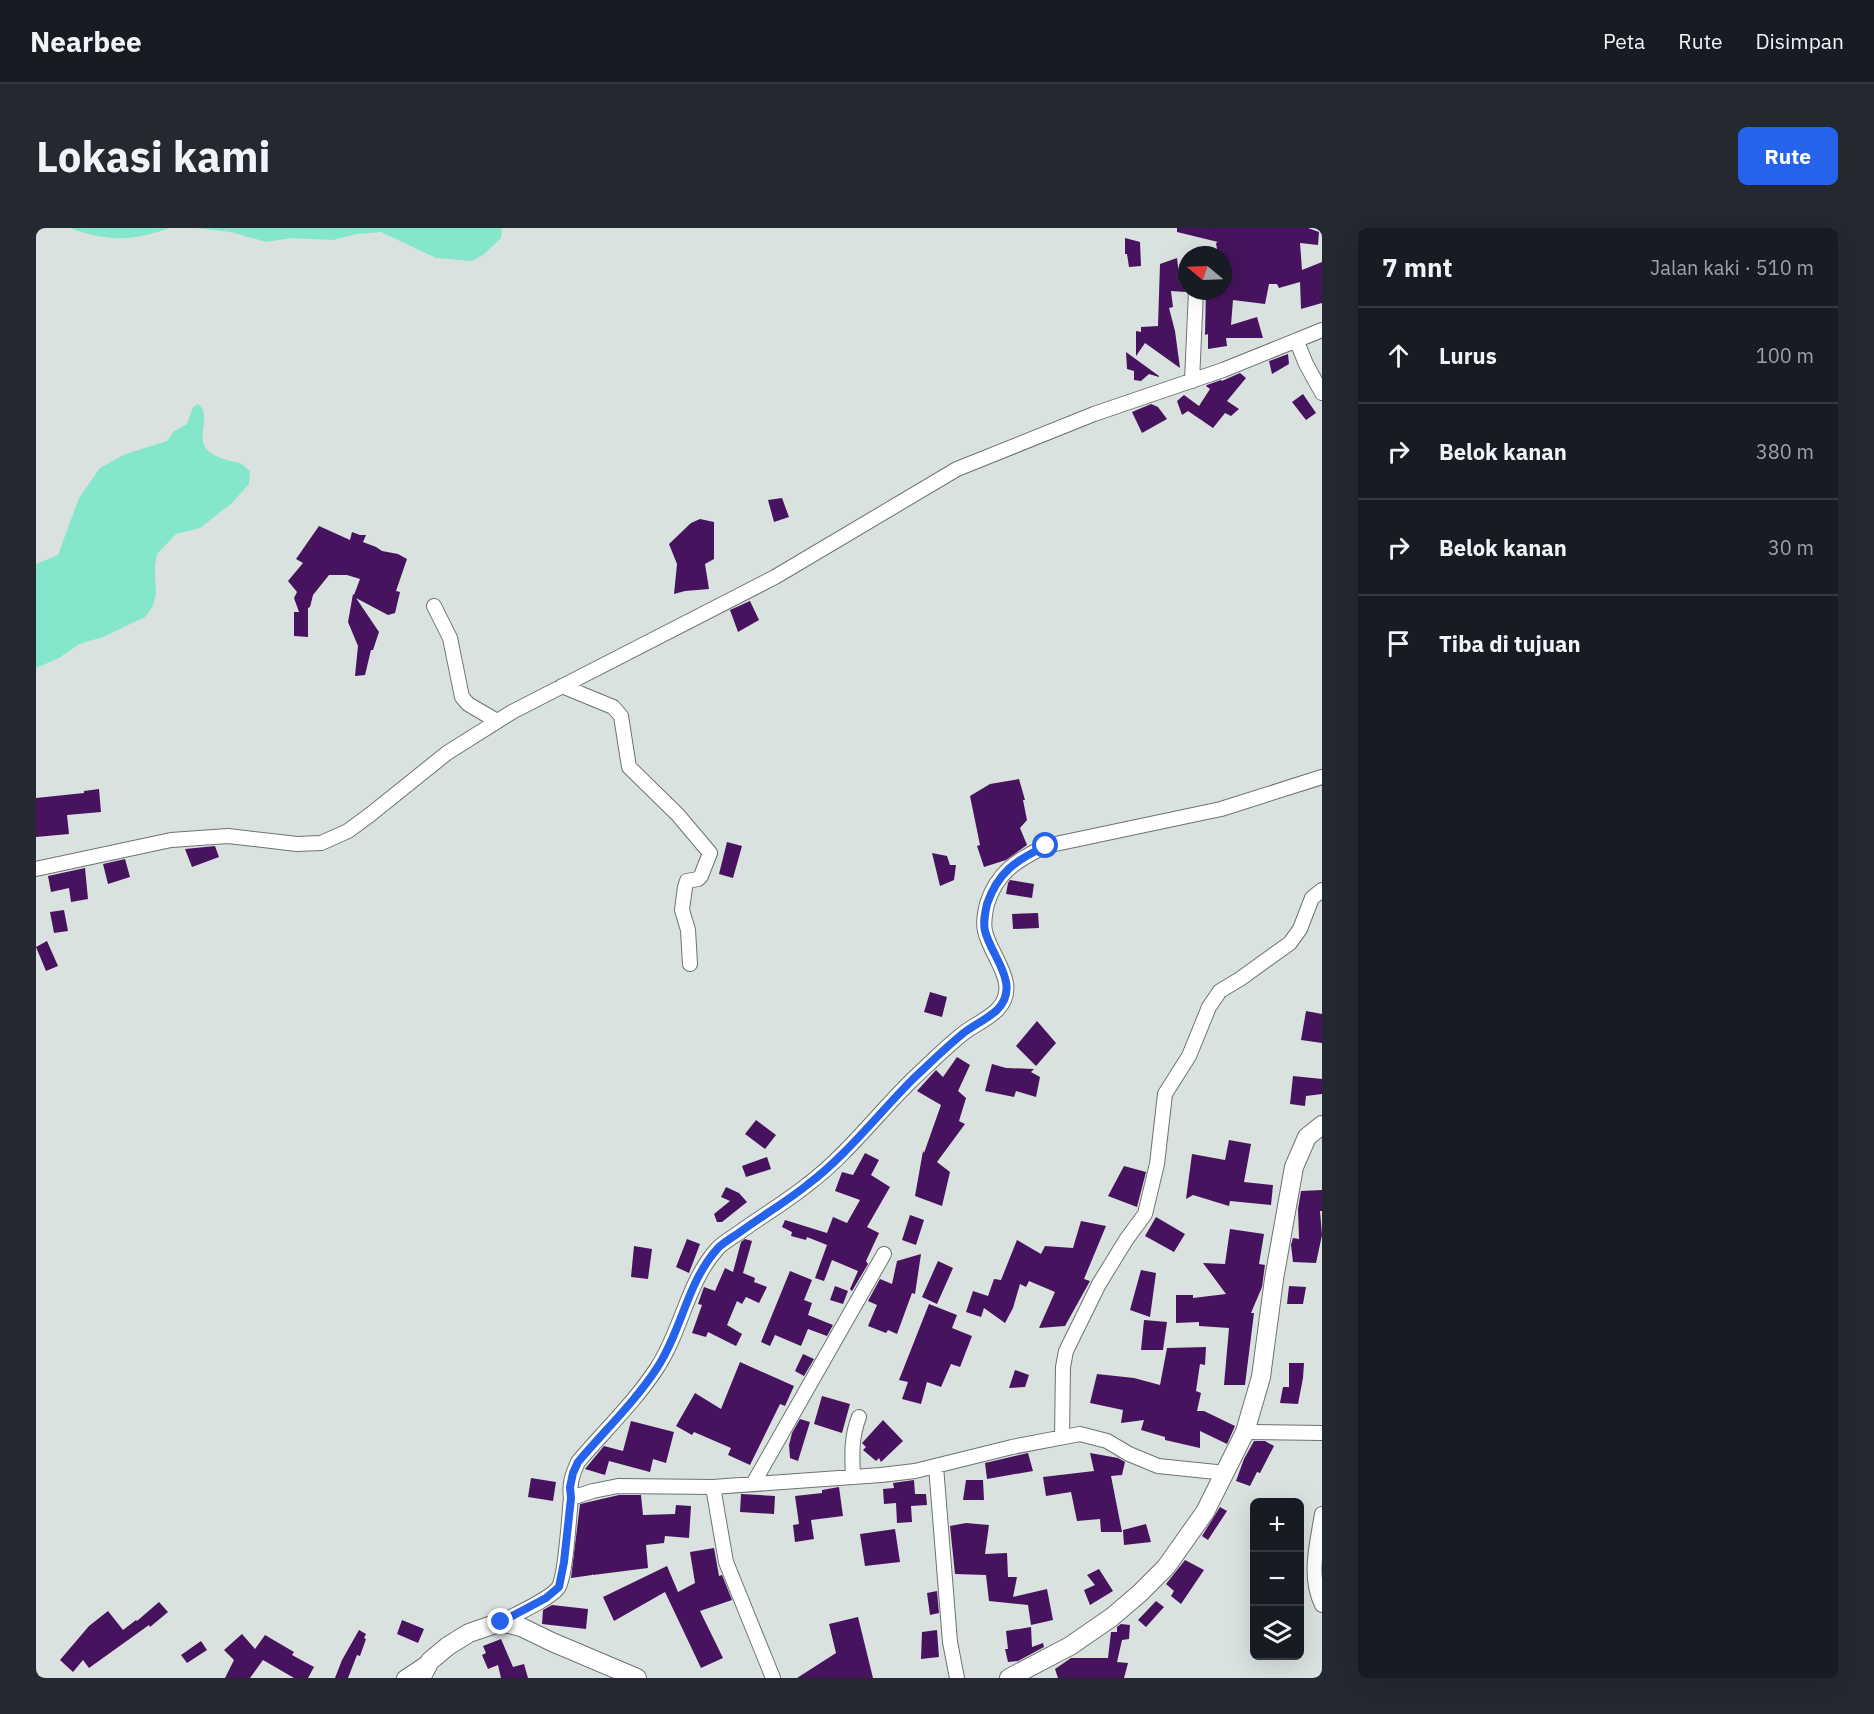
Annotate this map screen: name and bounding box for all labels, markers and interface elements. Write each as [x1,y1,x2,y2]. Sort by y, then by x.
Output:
text: Nearbee [30,23,142,60]
text: Peta [1603,27,1645,55]
text: Rute [1678,27,1723,55]
text: Disimpan [1756,27,1844,55]
button: Rute [1738,127,1838,185]
text: Lokasi kami [36,129,270,184]
north arrow [1178,246,1232,300]
text: 7 mnt [1382,250,1452,284]
text: Jalan kaki · 510 m [1650,254,1814,281]
icon: ahead [1382,339,1415,372]
text: Lurus [1439,341,1497,370]
text: 100 m [1756,342,1814,369]
icon: right [1382,435,1415,468]
text: Belok kanan [1439,437,1567,466]
text: 380 m [1756,438,1814,465]
icon: right [1382,531,1415,564]
text: Belok kanan [1439,533,1567,562]
text: 30 m [1768,534,1814,561]
icon: arrive [1382,627,1415,660]
text: Tiba di tujuan [1439,629,1581,658]
route start [1032,832,1058,858]
map controls [1250,1498,1304,1660]
button: + [1250,1498,1304,1552]
button: − [1250,1552,1304,1606]
button: layers [1250,1606,1304,1660]
route end [487,1608,513,1634]

